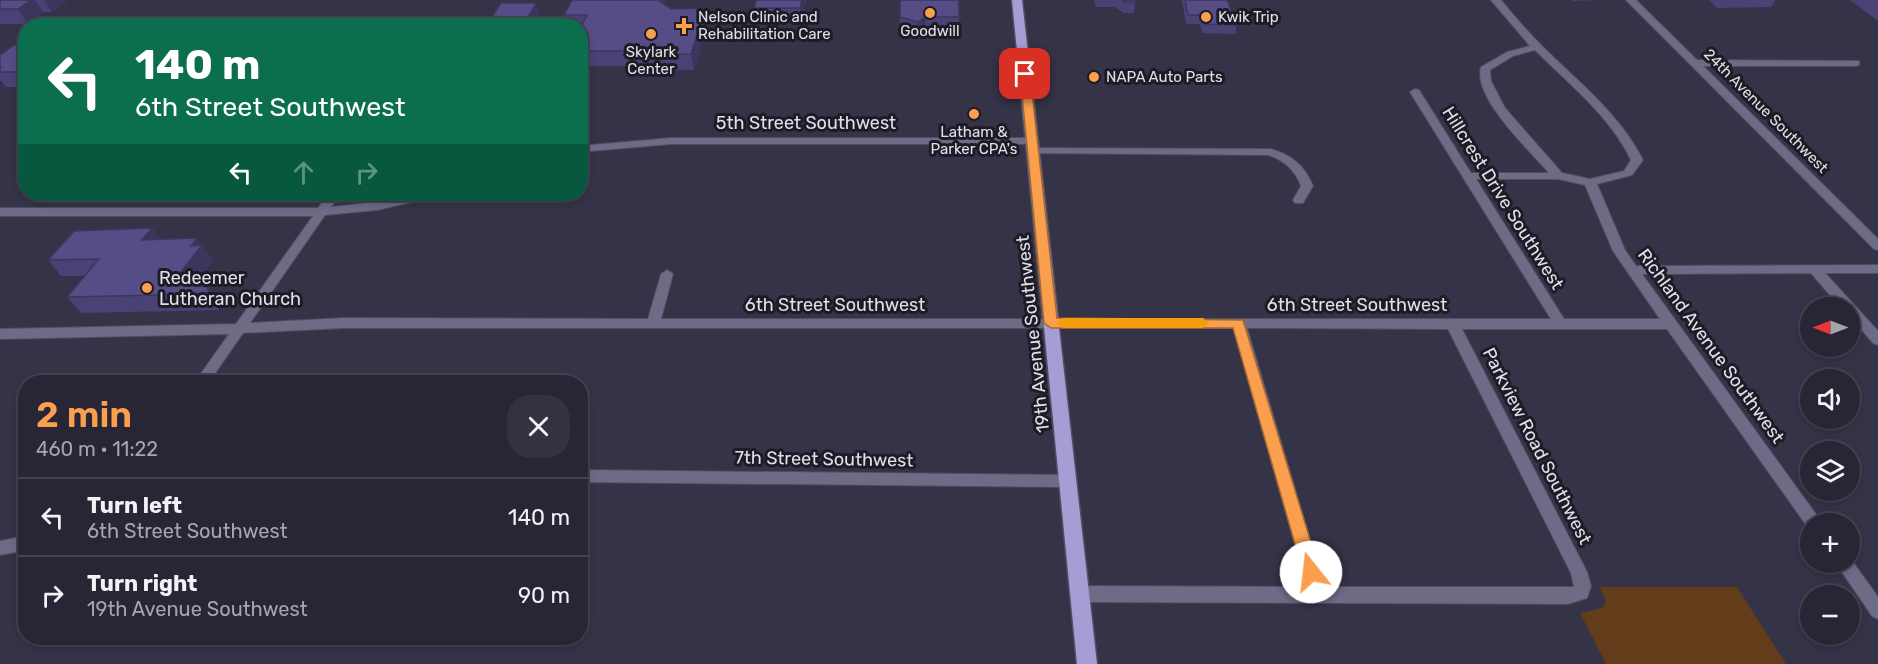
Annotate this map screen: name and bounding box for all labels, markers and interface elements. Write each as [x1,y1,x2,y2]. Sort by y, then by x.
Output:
marker: Goodwill [923,6,937,20]
place label: Nelson Clinic and Rehabilitation Care [698,8,831,43]
place label: Kwik Trip [1218,8,1279,26]
marker: Kwik Trip [1199,10,1213,24]
marker: Nelson Clinic and Rehabilitation Care [675,17,693,35]
place label: Goodwill [900,22,960,40]
marker: Skylark Center [644,27,658,41]
text: 140 m [135,40,261,90]
icon: left [36,42,114,120]
place label: Skylark Center [626,43,677,78]
street label: 24th Avenue Southwest [1700,45,1832,177]
pin [999,48,1050,99]
icon: arrive [1008,57,1041,90]
place label: NAPA Auto Parts [1106,68,1223,86]
marker: NAPA Auto Parts [1087,70,1101,84]
text: 6th Street Southwest [135,91,406,123]
street label: Hillcrest Drive Southwest [1438,102,1568,294]
marker: Latham & Parker CPA's [967,107,981,121]
street label: 5th Street Southwest [716,112,896,134]
place label: Latham & Parker CPA's [931,123,1018,158]
icon: left [224,156,257,189]
icon: ahead [287,156,320,189]
icon: right [350,156,383,189]
street label: 19th Avenue Southwest [1012,234,1054,434]
street label: Richland Avenue Southwest [1633,244,1789,448]
place label: Redeemer Lutheran Church [159,267,301,310]
marker: Redeemer Lutheran Church [140,281,154,295]
street label: 6th Street Southwest [745,294,925,316]
street label: 6th Street Southwest [1267,294,1447,316]
north arrow [1800,297,1860,357]
map controls [1800,297,1860,645]
street label: Parkview Road Southwest [1478,344,1596,548]
button: sound [1800,369,1860,429]
text: 2 min [36,393,132,436]
button: close [507,395,570,458]
text: 460 m · 11:22 [36,437,158,461]
button: layers [1800,441,1860,501]
street label: 7th Street Southwest [734,446,914,472]
text: Turn left [87,492,182,519]
icon: left [36,501,69,534]
text: 140 m [508,504,570,531]
button: + [1800,513,1860,573]
text: 6th Street Southwest [87,519,287,543]
position arrow [1279,540,1343,604]
text: Turn right [87,570,197,597]
icon: right [36,579,69,612]
text: 90 m [518,582,570,609]
button: − [1800,585,1860,645]
text: 19th Avenue Southwest [87,597,308,621]

